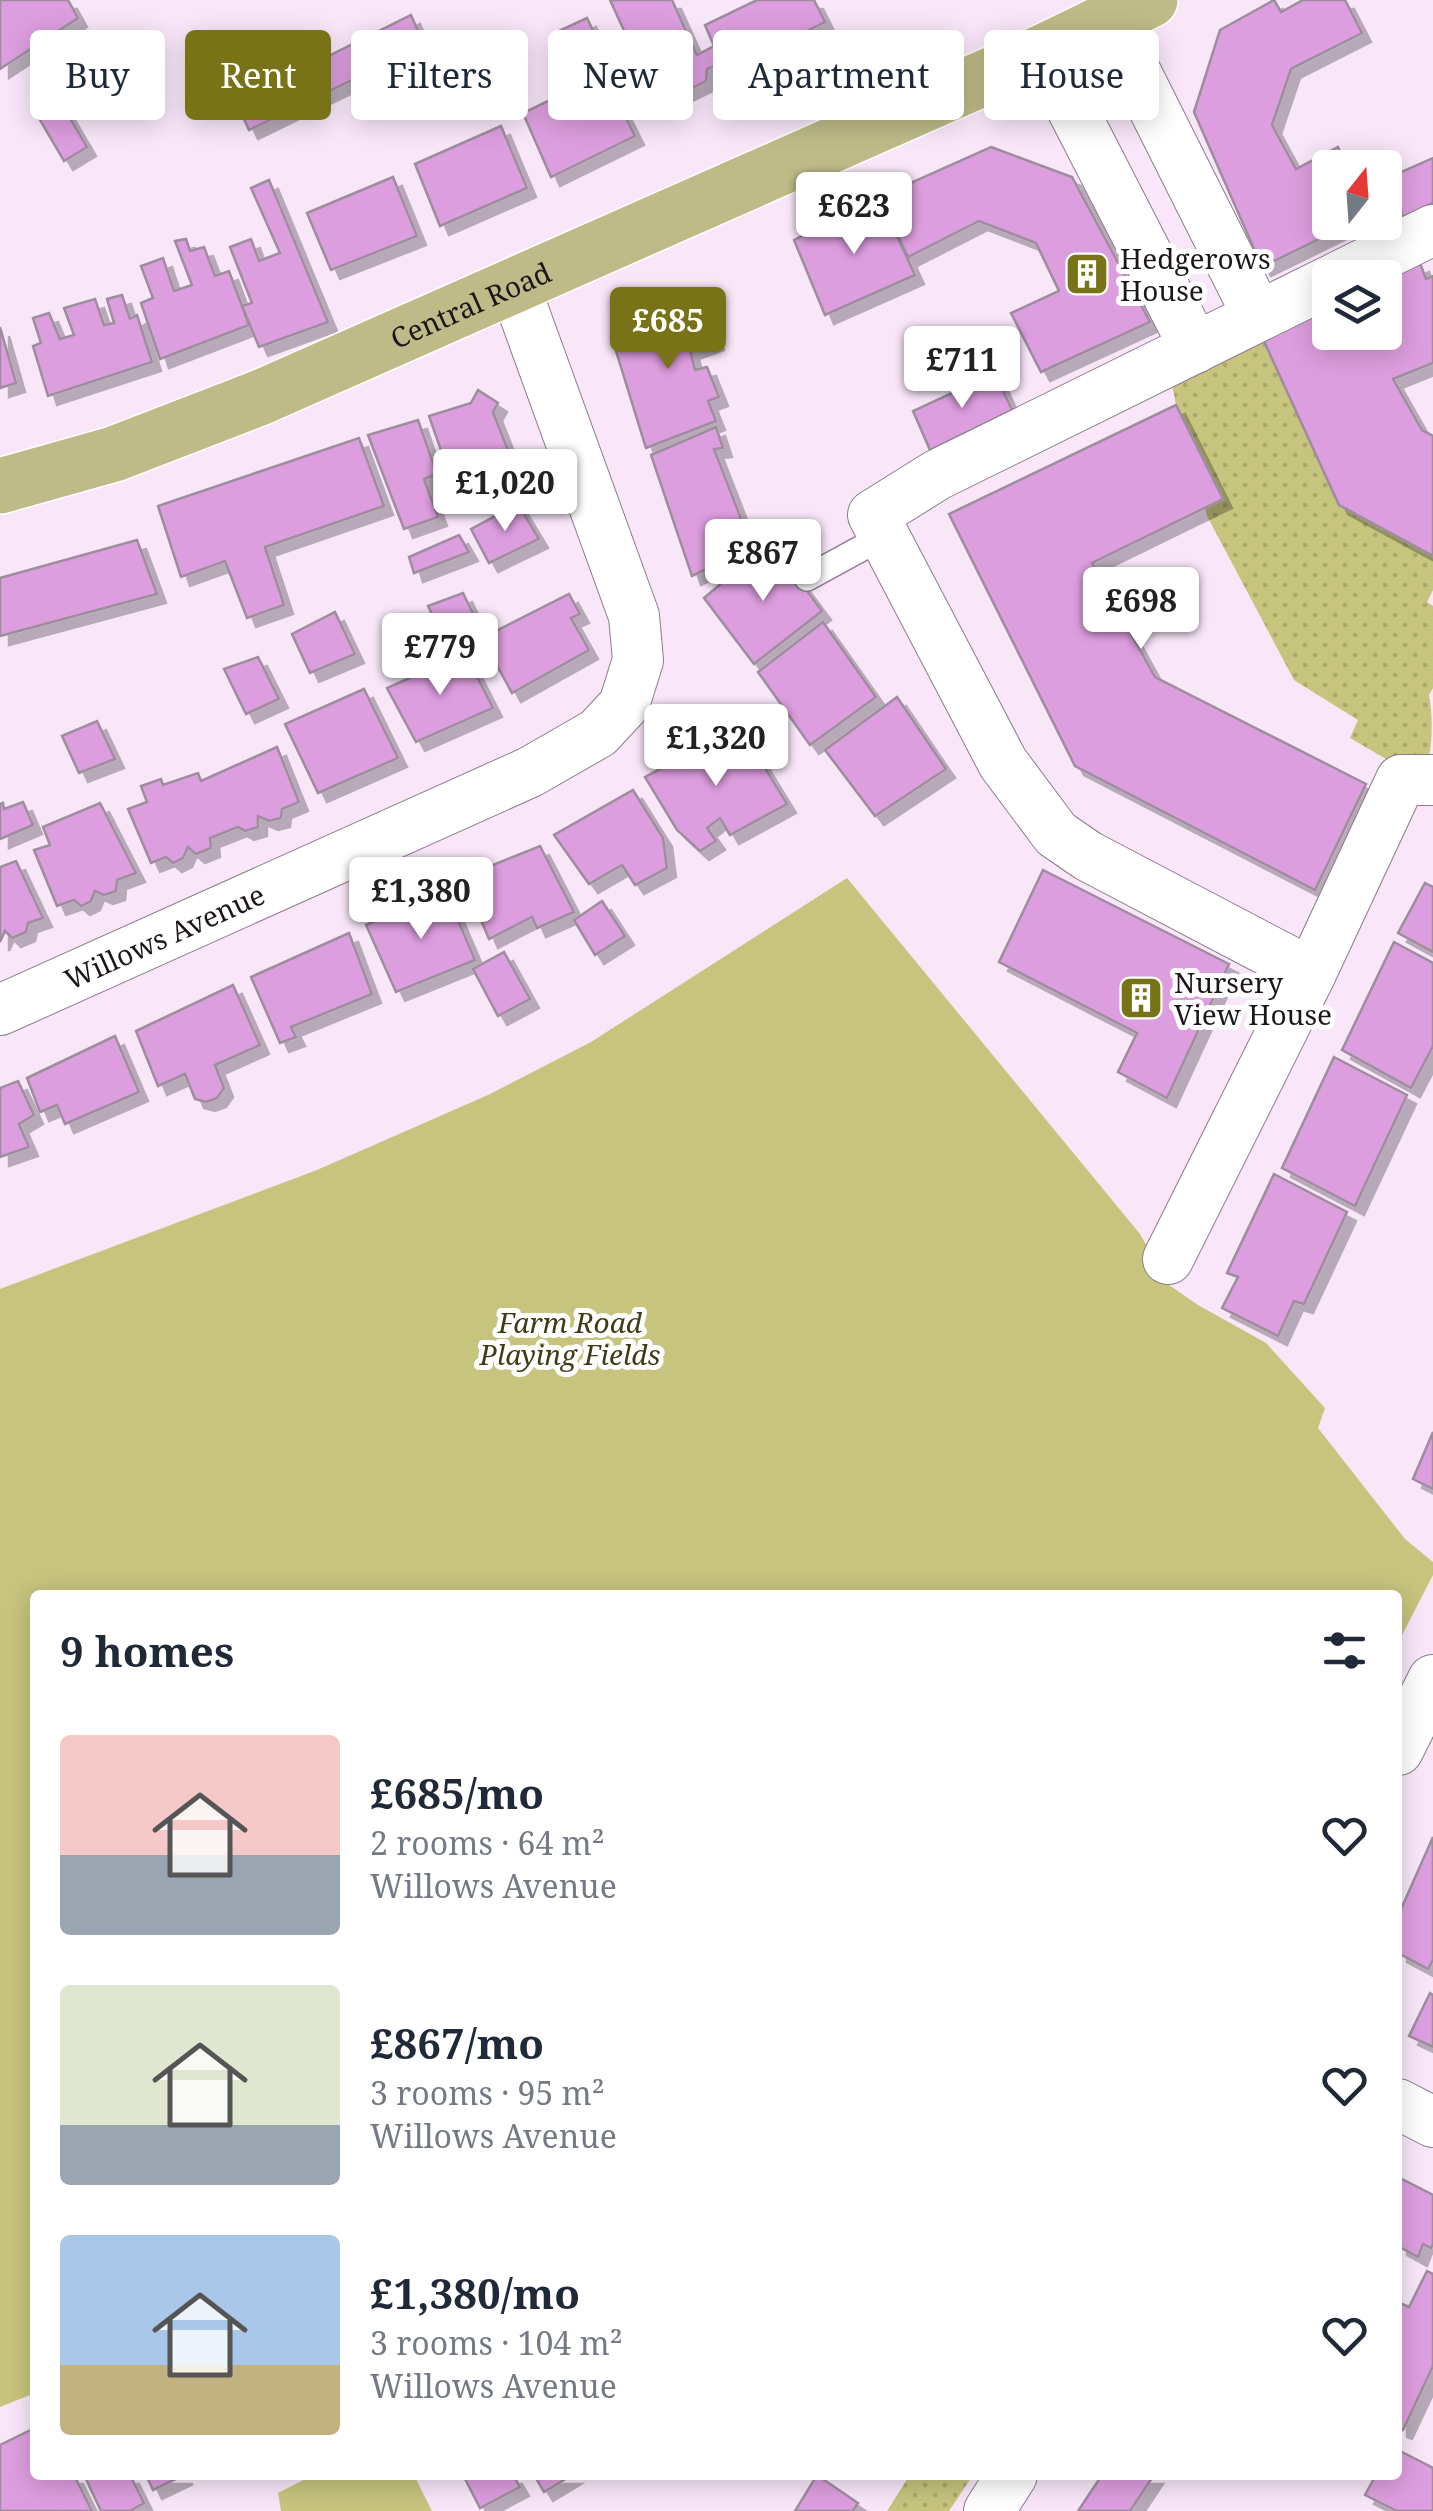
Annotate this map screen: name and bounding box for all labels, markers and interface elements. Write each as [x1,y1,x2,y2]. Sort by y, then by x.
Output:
chip: Buy [30,30,165,120]
chip: Rent [185,30,331,120]
chip: Filters [351,30,528,120]
chip: New [548,30,693,120]
chip: Apartment [713,30,964,120]
chip: House [984,30,1159,120]
north arrow [1312,150,1402,240]
map controls [1312,150,1402,350]
pin: £623 [795,172,913,257]
text: £623 [818,183,890,226]
place label: Hedgerows House [1120,239,1271,309]
building icon: Hedgerows House [1064,251,1110,297]
street label: Central Road [384,253,557,357]
button: layers [1312,260,1402,350]
pin: £685 [609,287,727,372]
text: £685 [632,298,704,341]
pin: £711 [903,326,1021,411]
text: £711 [926,337,998,380]
pin: £1,020 [424,449,586,534]
text: £1,020 [455,460,555,503]
pin: £867 [704,519,822,604]
text: £867 [727,530,799,573]
pin: £698 [1082,567,1200,652]
text: £698 [1105,578,1177,621]
pin: £779 [381,613,499,698]
text: £779 [404,624,476,667]
pin: £1,320 [635,704,797,789]
text: £1,320 [666,715,766,758]
pin: £1,380 [340,857,502,942]
text: £1,380 [371,868,471,911]
street label: Willows Avenue [58,875,271,998]
place label: Nursery View House [1174,963,1332,1033]
building icon: Nursery View House [1118,975,1164,1021]
park label: Farm Road Playing Fields [479,1303,661,1373]
text: 9 homes [60,1622,234,1679]
icon: filters [1317,1623,1372,1678]
text: £685/mo [370,1764,544,1821]
icon: home [140,1775,260,1895]
icon: heart [1317,1808,1372,1863]
text: 2 rooms · 64 m² [370,1821,605,1864]
text: Willows Avenue [370,1864,617,1907]
text: £867/mo [370,2014,544,2071]
icon: home [140,2025,260,2145]
icon: heart [1317,2058,1372,2113]
text: 3 rooms · 95 m² [370,2071,605,2114]
text: Willows Avenue [370,2114,617,2157]
text: £1,380/mo [370,2264,580,2321]
icon: home [140,2275,260,2395]
icon: heart [1317,2308,1372,2363]
text: 3 rooms · 104 m² [370,2321,623,2364]
text: Willows Avenue [370,2364,617,2407]

